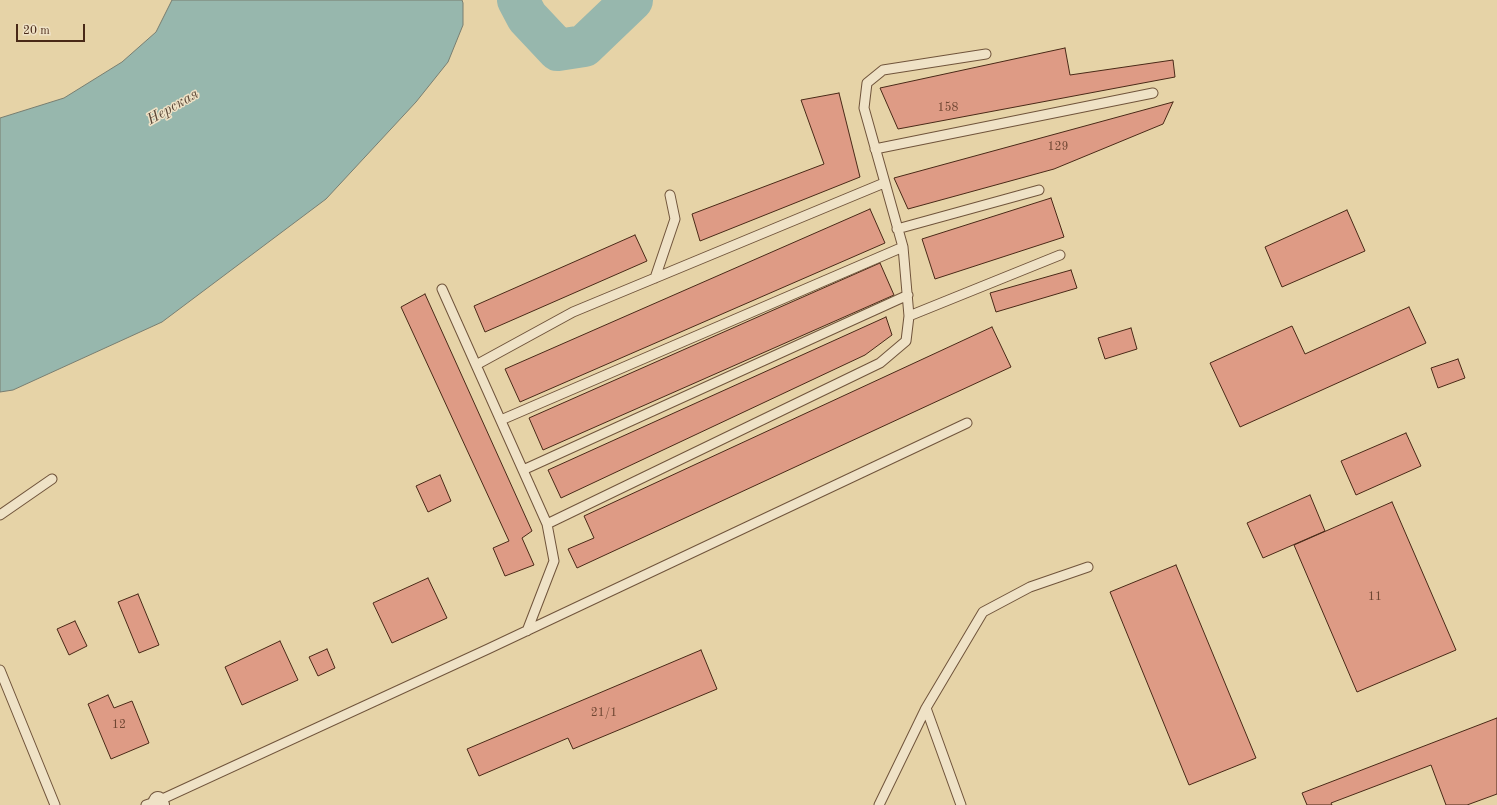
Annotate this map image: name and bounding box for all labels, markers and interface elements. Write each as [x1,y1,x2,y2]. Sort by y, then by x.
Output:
scale bar [18,16,87,42]
text: 20 m [23,25,50,37]
water label: Нерская [144,85,202,129]
house number: 158 [938,101,958,115]
house number: 129 [1048,140,1068,154]
house number: 11 [1368,590,1382,604]
house number: 21/1 [591,706,617,720]
house number: 12 [112,718,126,732]

